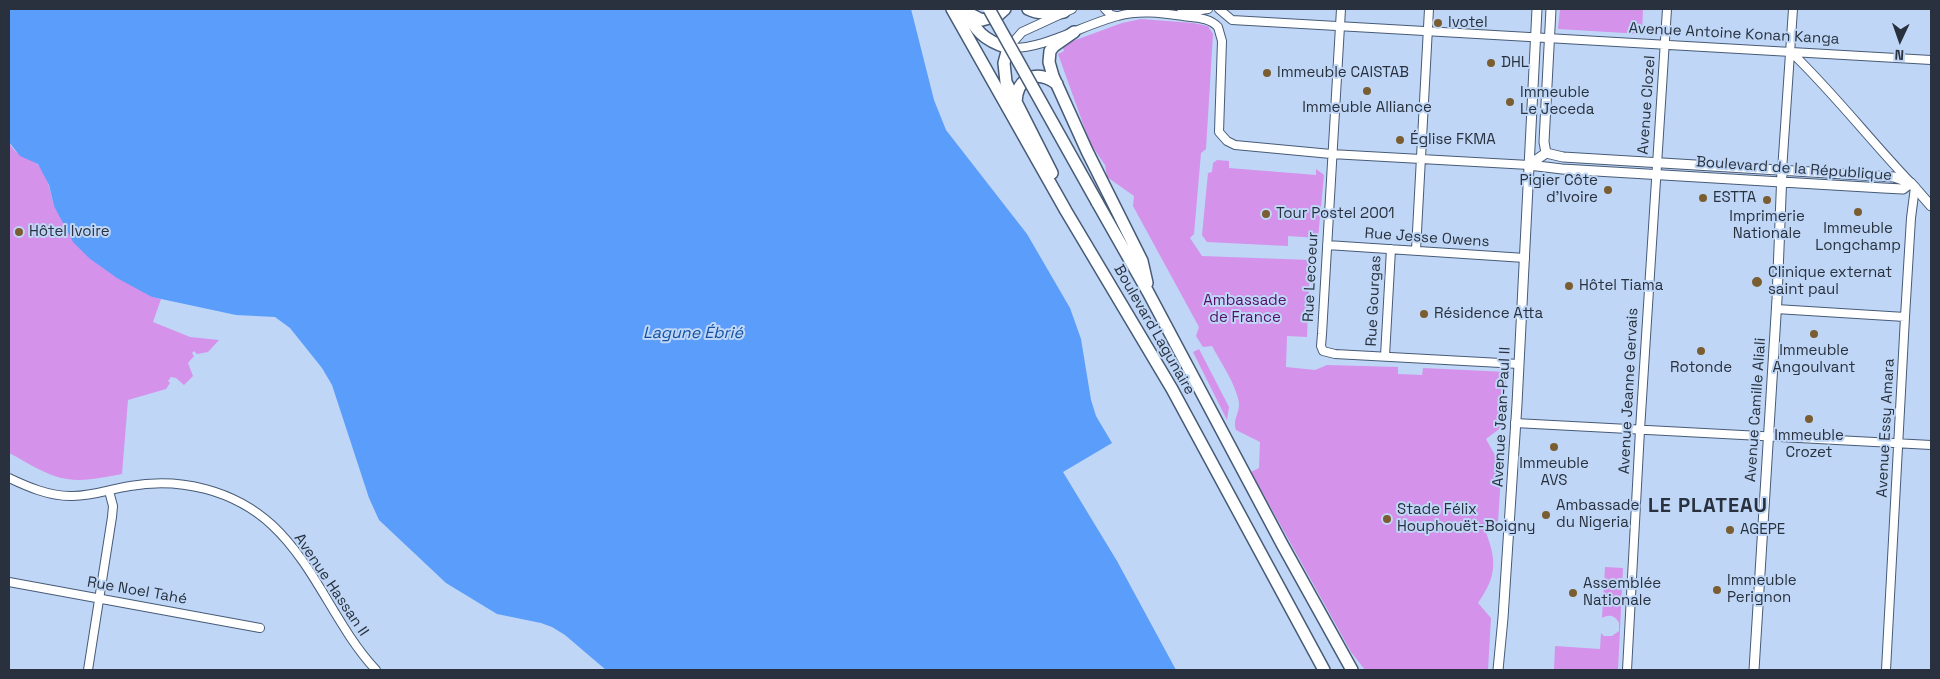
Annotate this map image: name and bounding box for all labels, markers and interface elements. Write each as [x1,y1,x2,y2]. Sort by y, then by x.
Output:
place label: Ivotel [1448,14,1488,32]
north arrow [1875,15,1925,65]
marker: Ivotel [1432,17,1444,29]
street label: Avenue Antoine Konan Kanga [1628,19,1840,49]
text: N [1894,46,1904,64]
place label: DHL [1501,54,1529,72]
street label: Avenue Clozel [1635,55,1659,155]
marker: DHL [1485,57,1497,69]
place label: Immeuble CAISTAB [1277,64,1409,82]
marker: Immeuble CAISTAB [1261,67,1273,79]
place label: Immeuble Le Jeceda [1520,84,1594,119]
marker: Immeuble Alliance [1361,85,1373,97]
marker: Immeuble Le Jeceda [1504,96,1516,108]
place label: Immeuble Alliance [1302,99,1432,117]
place label: Église FKMA [1410,131,1496,149]
marker: Église FKMA [1394,134,1406,146]
street label: Boulevard de la République [1695,153,1893,185]
place label: Pigier Côte d'Ivoire [1519,172,1598,207]
marker: Pigier Côte d'Ivoire [1602,184,1614,196]
place label: ESTTA [1713,189,1756,207]
marker: ESTTA [1697,192,1709,204]
marker: Imprimerie Nationale [1761,194,1773,206]
place label: Tour Postel 2001 [1276,205,1395,223]
marker: Immeuble Longchamp [1852,206,1864,218]
marker: Tour Postel 2001 [1260,208,1272,220]
place label: Imprimerie Nationale [1729,208,1805,243]
place label: Immeuble Longchamp [1815,220,1901,255]
place label: Hôtel Ivoire [29,223,110,241]
street label: Rue Jesse Owens [1364,225,1490,251]
marker: Hôtel Ivoire [13,226,25,238]
street label: Rue Lecoeur [1300,231,1322,323]
street label: Rue Gourgas [1363,255,1385,347]
street label: Boulevard Lagunaire [1109,262,1199,398]
place label: Clinique externat saint paul [1768,264,1892,299]
marker: Clinique externat saint paul [1750,275,1764,289]
place label: Hôtel Tiama [1579,277,1663,295]
marker: Hôtel Tiama [1563,280,1575,292]
park label: Ambassade de France [1203,292,1287,327]
place label: Résidence Atta [1434,305,1543,323]
street label: Avenue Jeanne Gervais [1616,307,1642,475]
marker: Résidence Atta [1418,308,1430,320]
water label: Lagune Ébrié [643,324,743,344]
marker: Immeuble Angoulvant [1808,328,1820,340]
street label: Avenue Camille Aliali [1742,337,1770,483]
place label: Immeuble Angoulvant [1773,342,1855,377]
marker: Rotonde [1695,345,1707,357]
street label: Avenue Jean-Paul II [1489,347,1515,487]
street label: Avenue Essy Amara [1873,358,1899,498]
place label: Rotonde [1670,359,1732,377]
marker: Immeuble Crozet [1803,413,1815,425]
place label: Immeuble Crozet [1774,427,1844,462]
marker: Immeuble AVS [1548,441,1560,453]
place label: Immeuble AVS [1519,455,1589,490]
district label: LE PLATEAU [1647,495,1769,519]
place label: Ambassade du Nigeria [1556,497,1639,532]
place label: Stade Félix Houphouët-Boigny [1397,501,1535,536]
marker: Ambassade du Nigeria [1540,509,1552,521]
marker: Stade Félix Houphouët-Boigny [1381,513,1393,525]
place label: AGEPE [1740,521,1785,539]
marker: AGEPE [1724,524,1736,536]
street label: Avenue Hassan II [290,530,372,640]
place label: Immeuble Perignon [1727,572,1797,607]
street label: Rue Noel Tahé [86,573,188,609]
place label: Assemblée Nationale [1583,575,1661,610]
marker: Immeuble Perignon [1711,584,1723,596]
marker: Assemblée Nationale [1567,587,1579,599]

